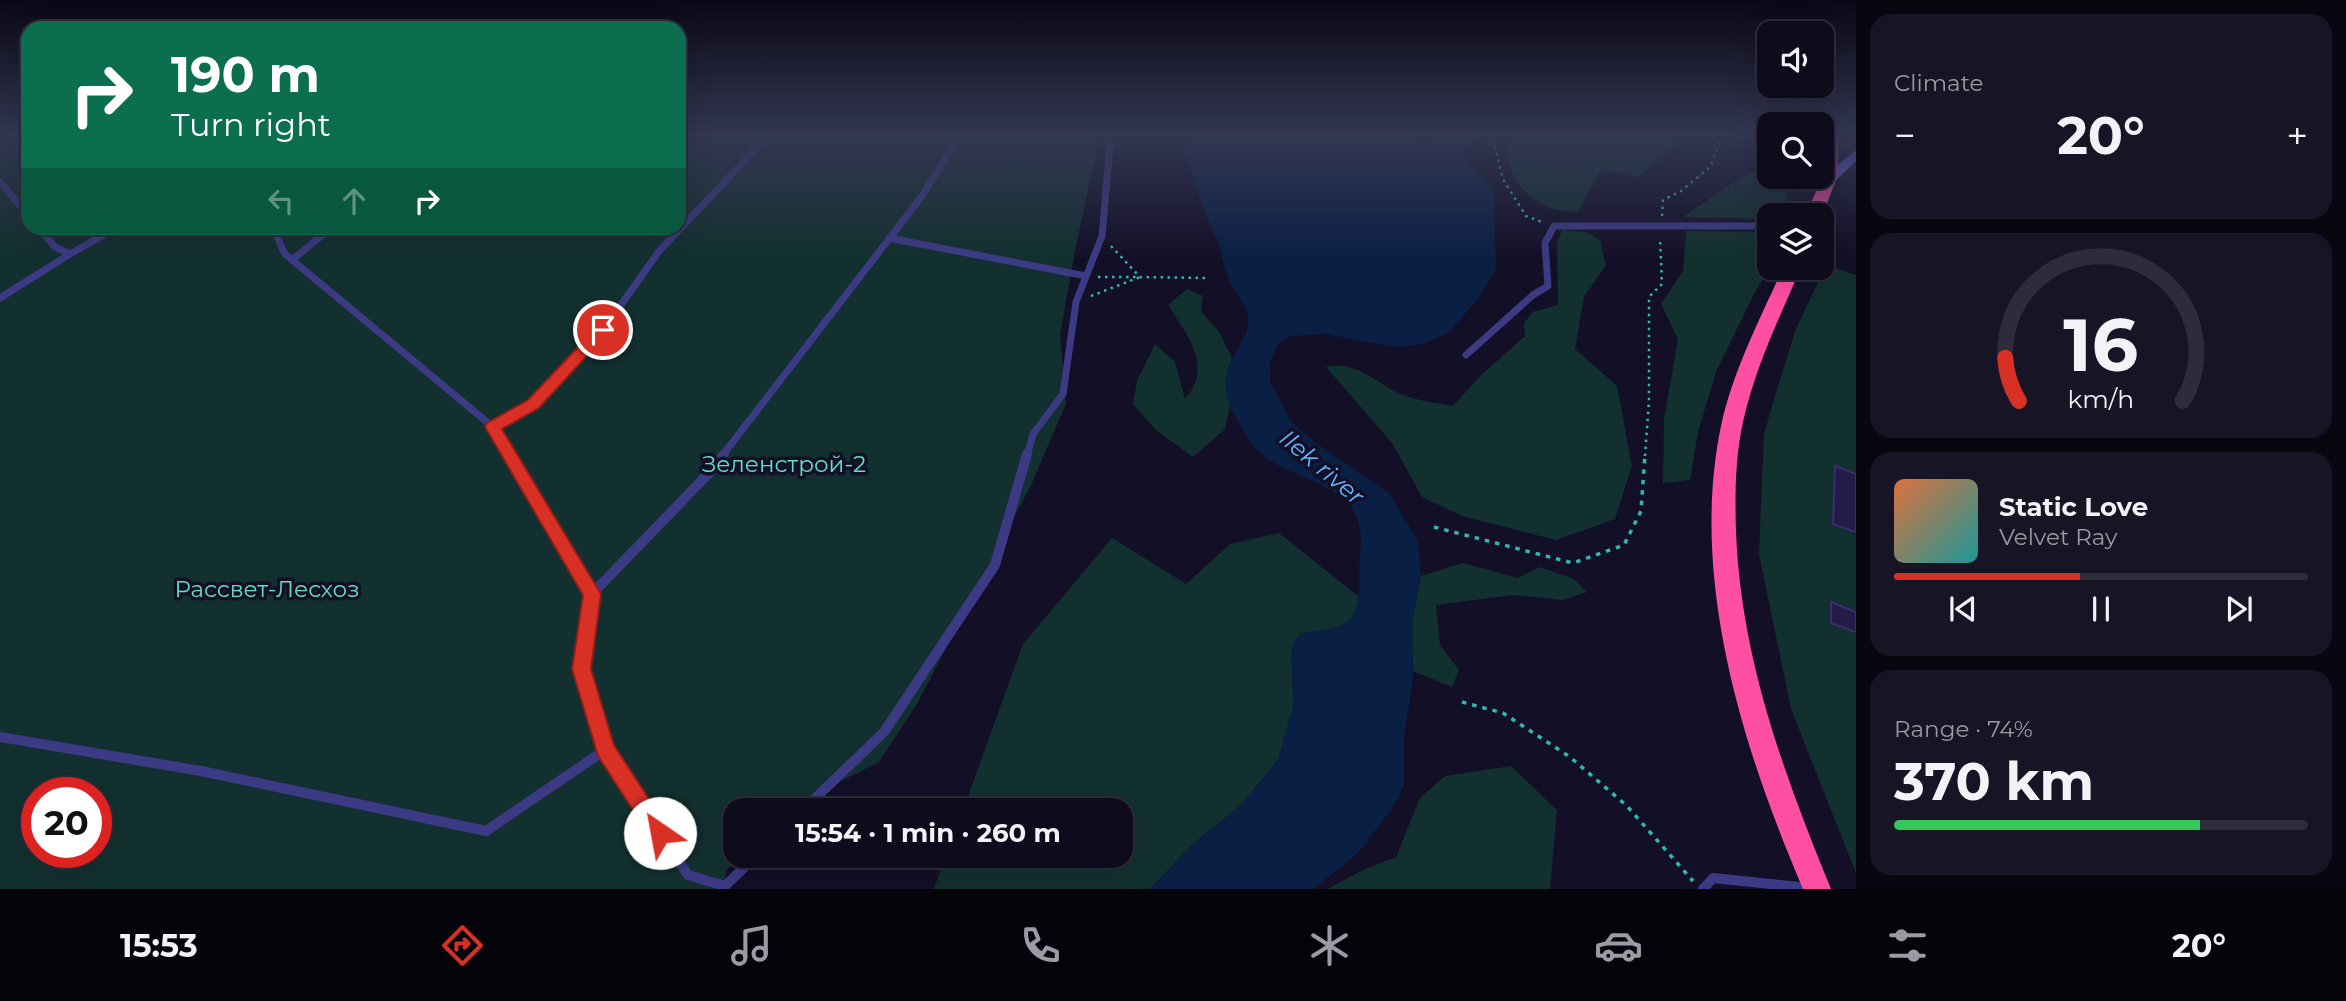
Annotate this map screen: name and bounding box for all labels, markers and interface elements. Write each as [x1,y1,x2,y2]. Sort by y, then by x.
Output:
map controls [1757,21,1834,280]
button: sound [1757,21,1834,98]
text: 190 m [171,45,320,104]
icon: right [56,49,147,140]
text: Climate [1894,69,1983,97]
text: 20° [2057,104,2145,167]
text: Turn right [171,105,331,144]
button: search [1757,112,1834,189]
text: − [1894,112,1916,159]
text: + [2286,112,2308,159]
icon: left [262,182,300,220]
icon: ahead [335,182,373,220]
icon: right [408,182,446,220]
button: layers [1757,203,1834,280]
pin [573,300,633,360]
text: 16 [2064,302,2138,390]
icon: arrive [584,311,622,349]
text: km/h [2068,384,2134,414]
water label: Ilek river [1274,423,1371,512]
park label: Зеленстрой-2 [702,450,866,478]
text: Static Love [1999,491,2148,523]
text: Velvet Ray [1999,523,2117,551]
park label: Рассвет-Лесхоз [175,575,359,603]
icon: previous [1944,590,1982,628]
icon: pause [2082,590,2120,628]
icon: next [2220,590,2258,628]
text: Range · 74% [1894,715,2033,743]
text: 370 km [1894,750,2094,813]
speed limit sign: 20 [21,777,112,868]
position arrow [623,796,697,870]
text: 15:54 · 1 min · 260 m [795,817,1061,849]
icon: directions [438,921,487,970]
icon: music [727,921,776,970]
icon: phone [1016,921,1065,970]
icon: climate [1305,921,1354,970]
icon: car [1594,921,1643,970]
icon: filters [1883,921,1932,970]
text: 15:53 [120,926,198,965]
text: 20° [2172,926,2226,965]

